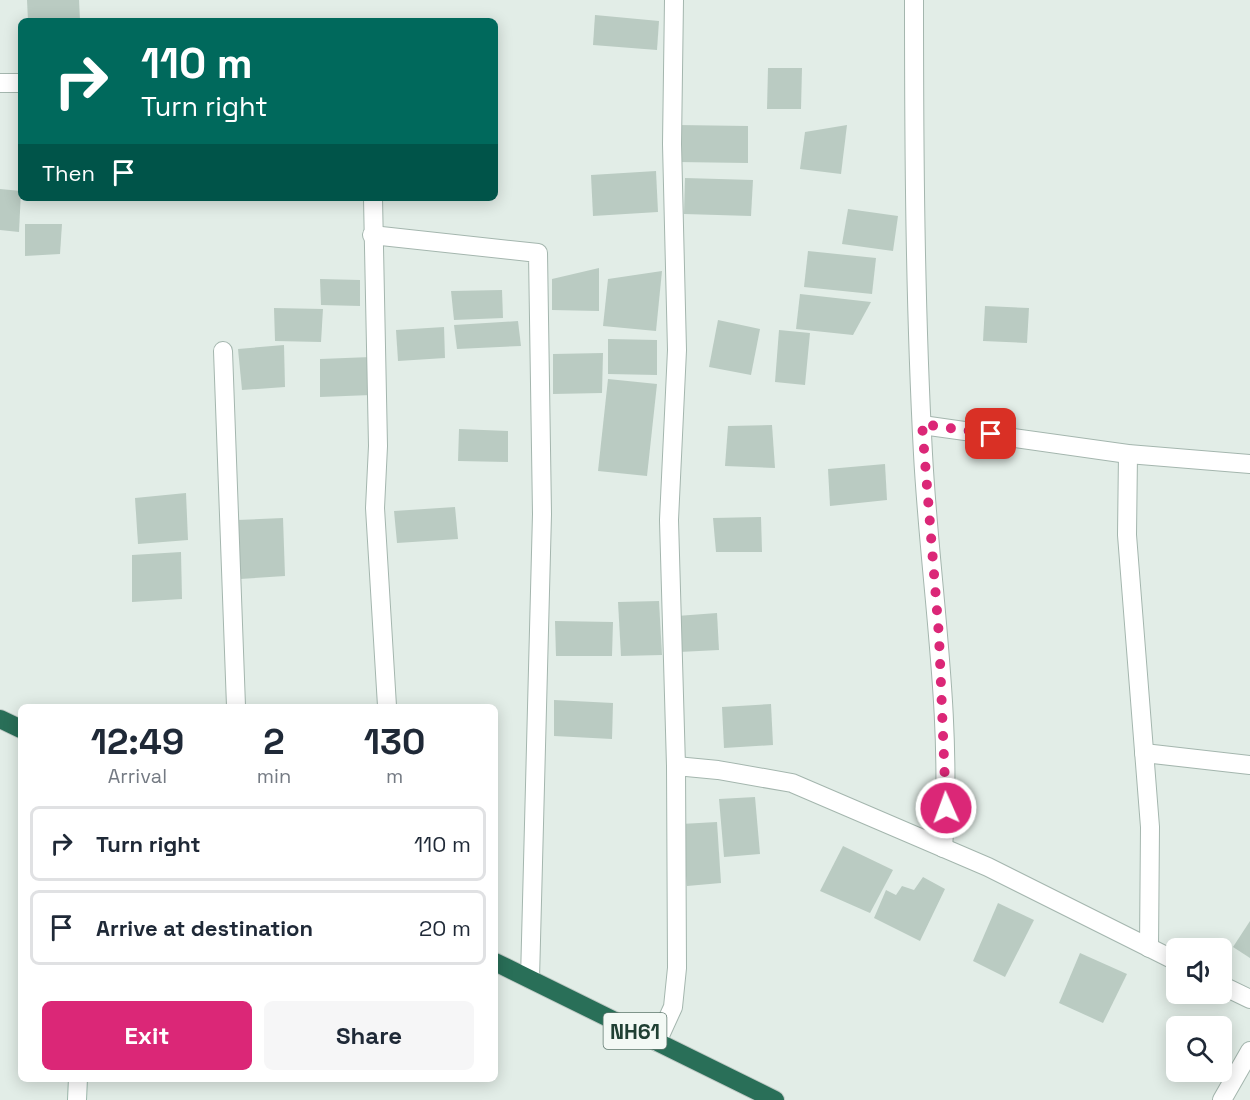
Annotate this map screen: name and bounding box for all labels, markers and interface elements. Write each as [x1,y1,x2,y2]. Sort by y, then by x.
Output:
text: 110 m [141,37,253,90]
icon: right [42,42,120,120]
text: Turn right [141,89,268,124]
icon: arrive [107,156,140,189]
text: Then [42,159,95,187]
pin [965,408,1016,459]
icon: arrive [974,417,1007,450]
text: 12:49 [91,719,184,765]
text: 2 [263,719,285,765]
text: 130 [364,719,425,765]
text: Arrival [108,763,167,789]
text: min [257,763,291,789]
text: m [386,763,403,789]
position arrow [914,776,978,840]
icon: right [45,827,78,860]
text: Turn right [96,830,201,858]
text: 110 m [414,830,471,858]
icon: arrive [45,911,78,944]
text: Arrive at destination [96,914,313,942]
text: 20 m [419,914,471,942]
map controls [1166,938,1232,1082]
button: sound [1166,938,1232,1004]
button: Exit [42,1001,252,1070]
button: Share [264,1001,474,1070]
road number: NH61 [604,1013,666,1049]
button: search [1166,1016,1232,1082]

